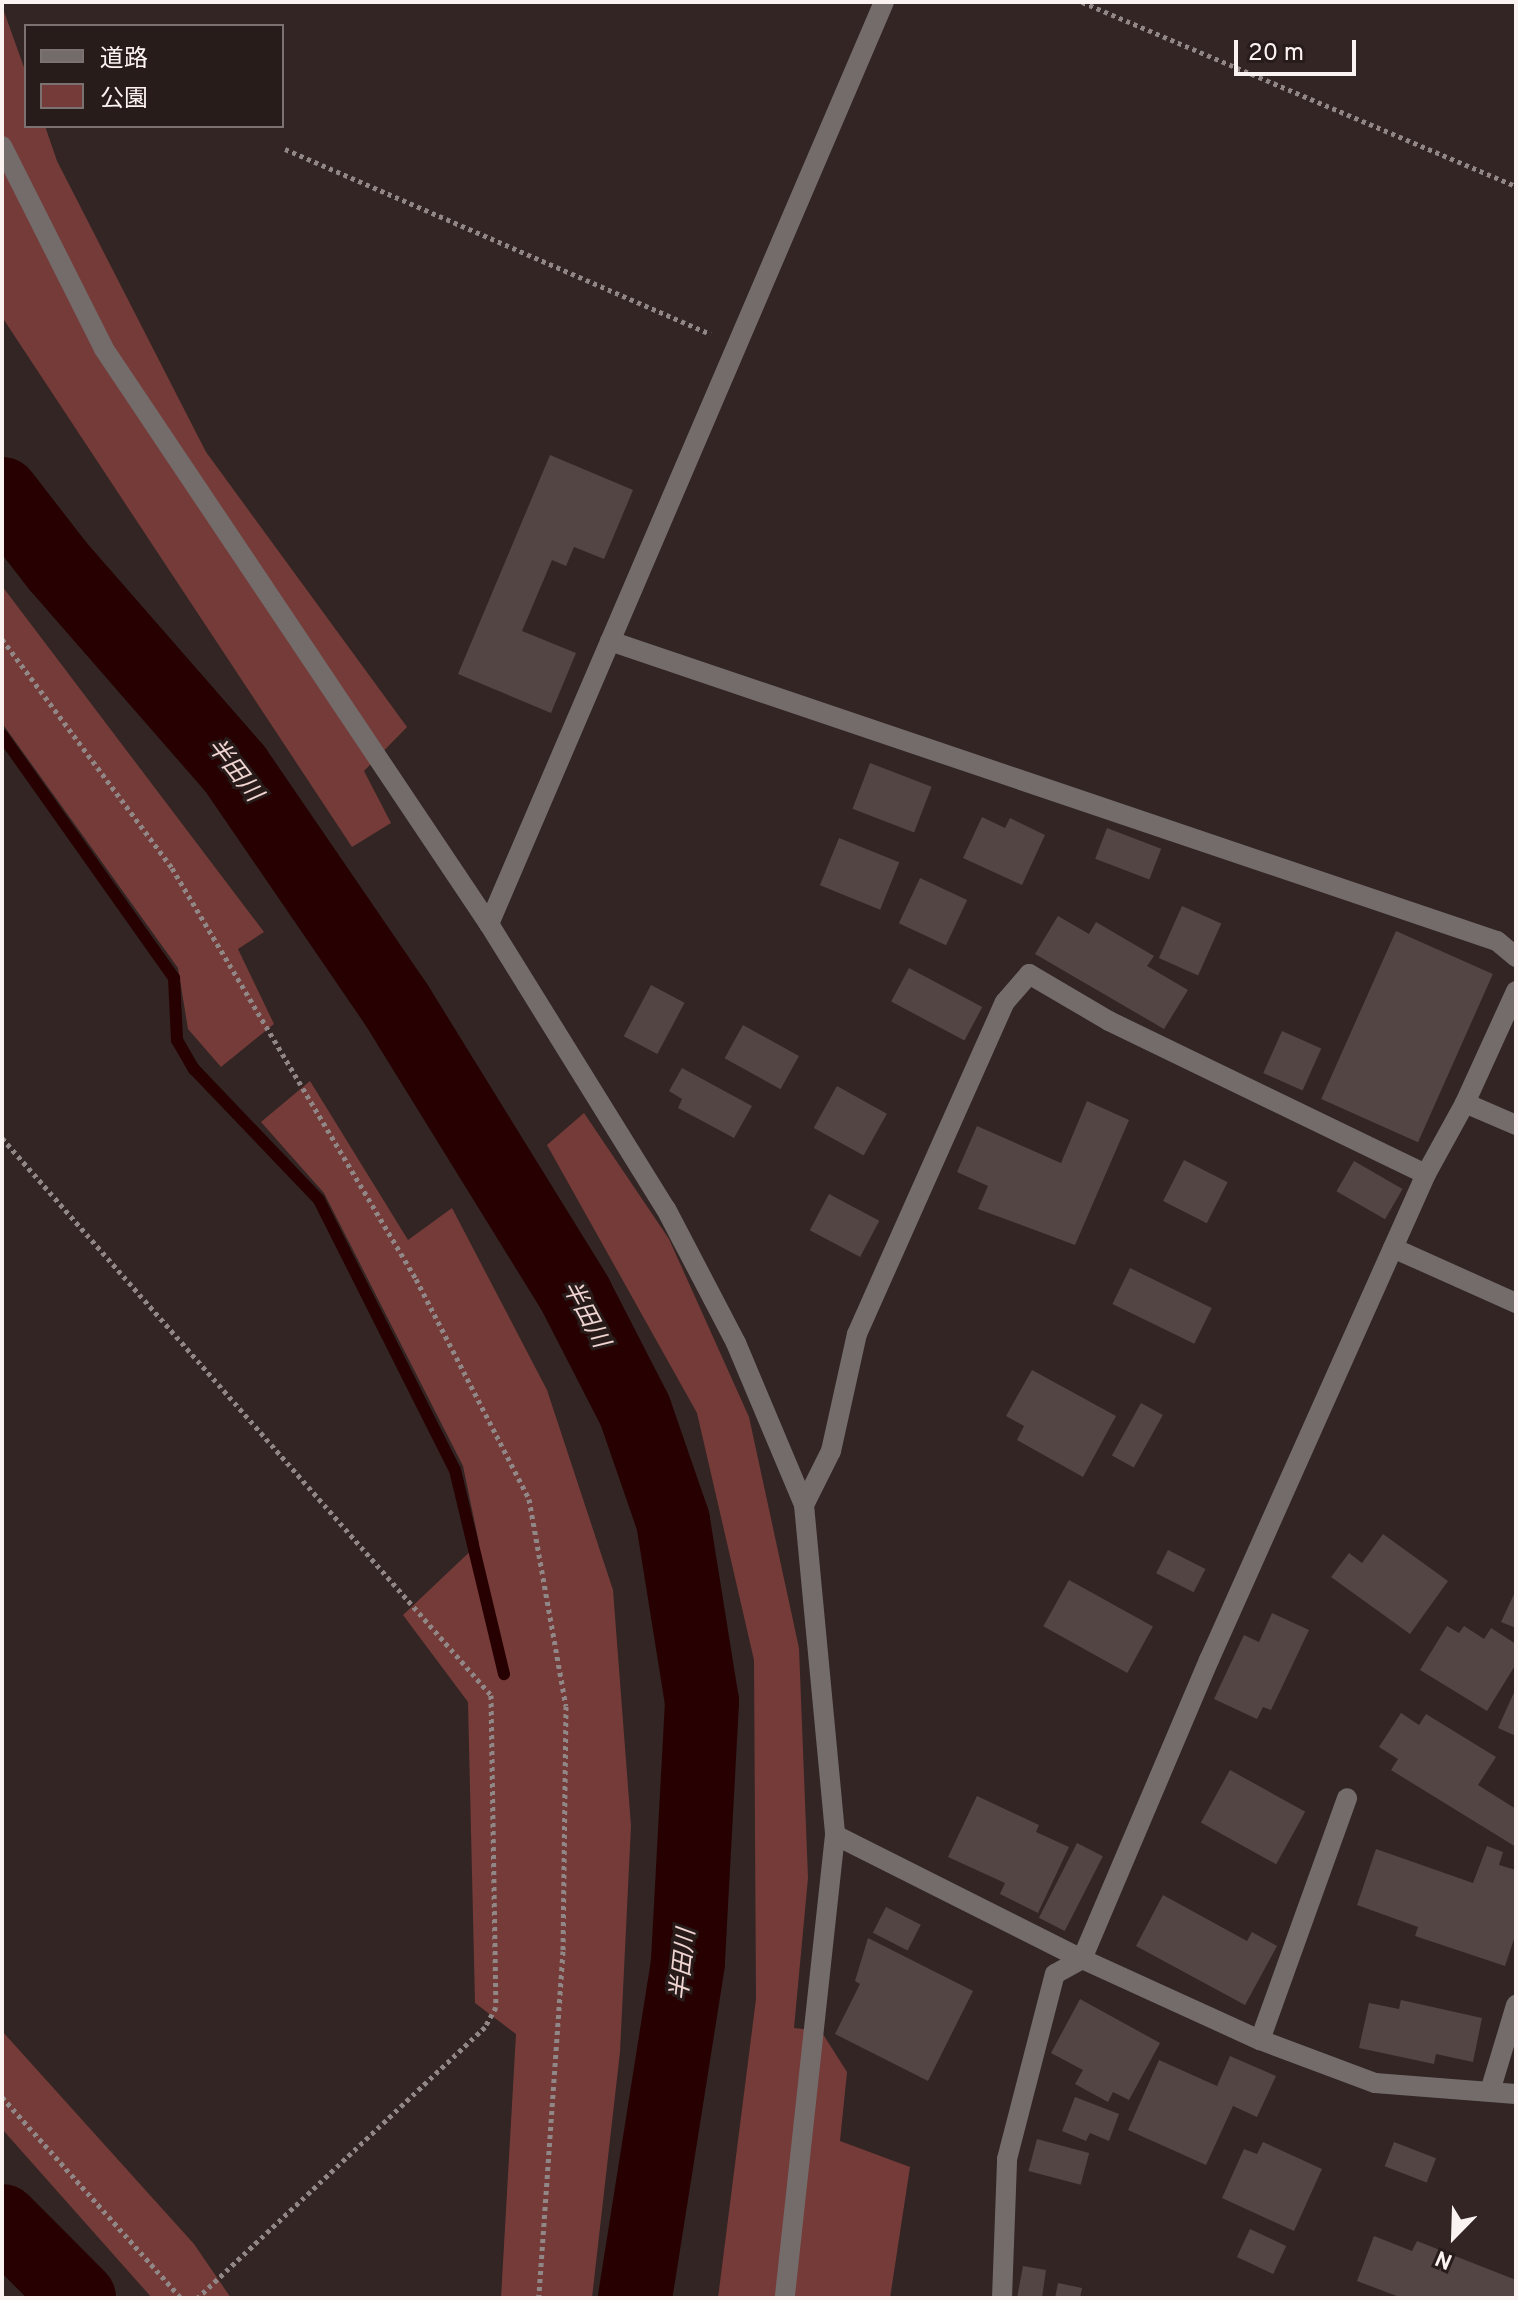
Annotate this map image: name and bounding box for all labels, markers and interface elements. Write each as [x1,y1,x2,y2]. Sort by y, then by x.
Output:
legend [24,24,284,128]
scale bar [1238,24,1360,74]
text: 20 m [1248,39,1304,69]
text: 道路 [100,45,148,75]
text: 公園 [100,85,148,115]
water label: 半田川 [199,734,267,808]
water label: 半田川 [554,1276,614,1354]
water label: 半田川 [667,1928,703,2002]
north arrow [1414,2196,1494,2276]
text: N [1432,2243,1457,2274]

